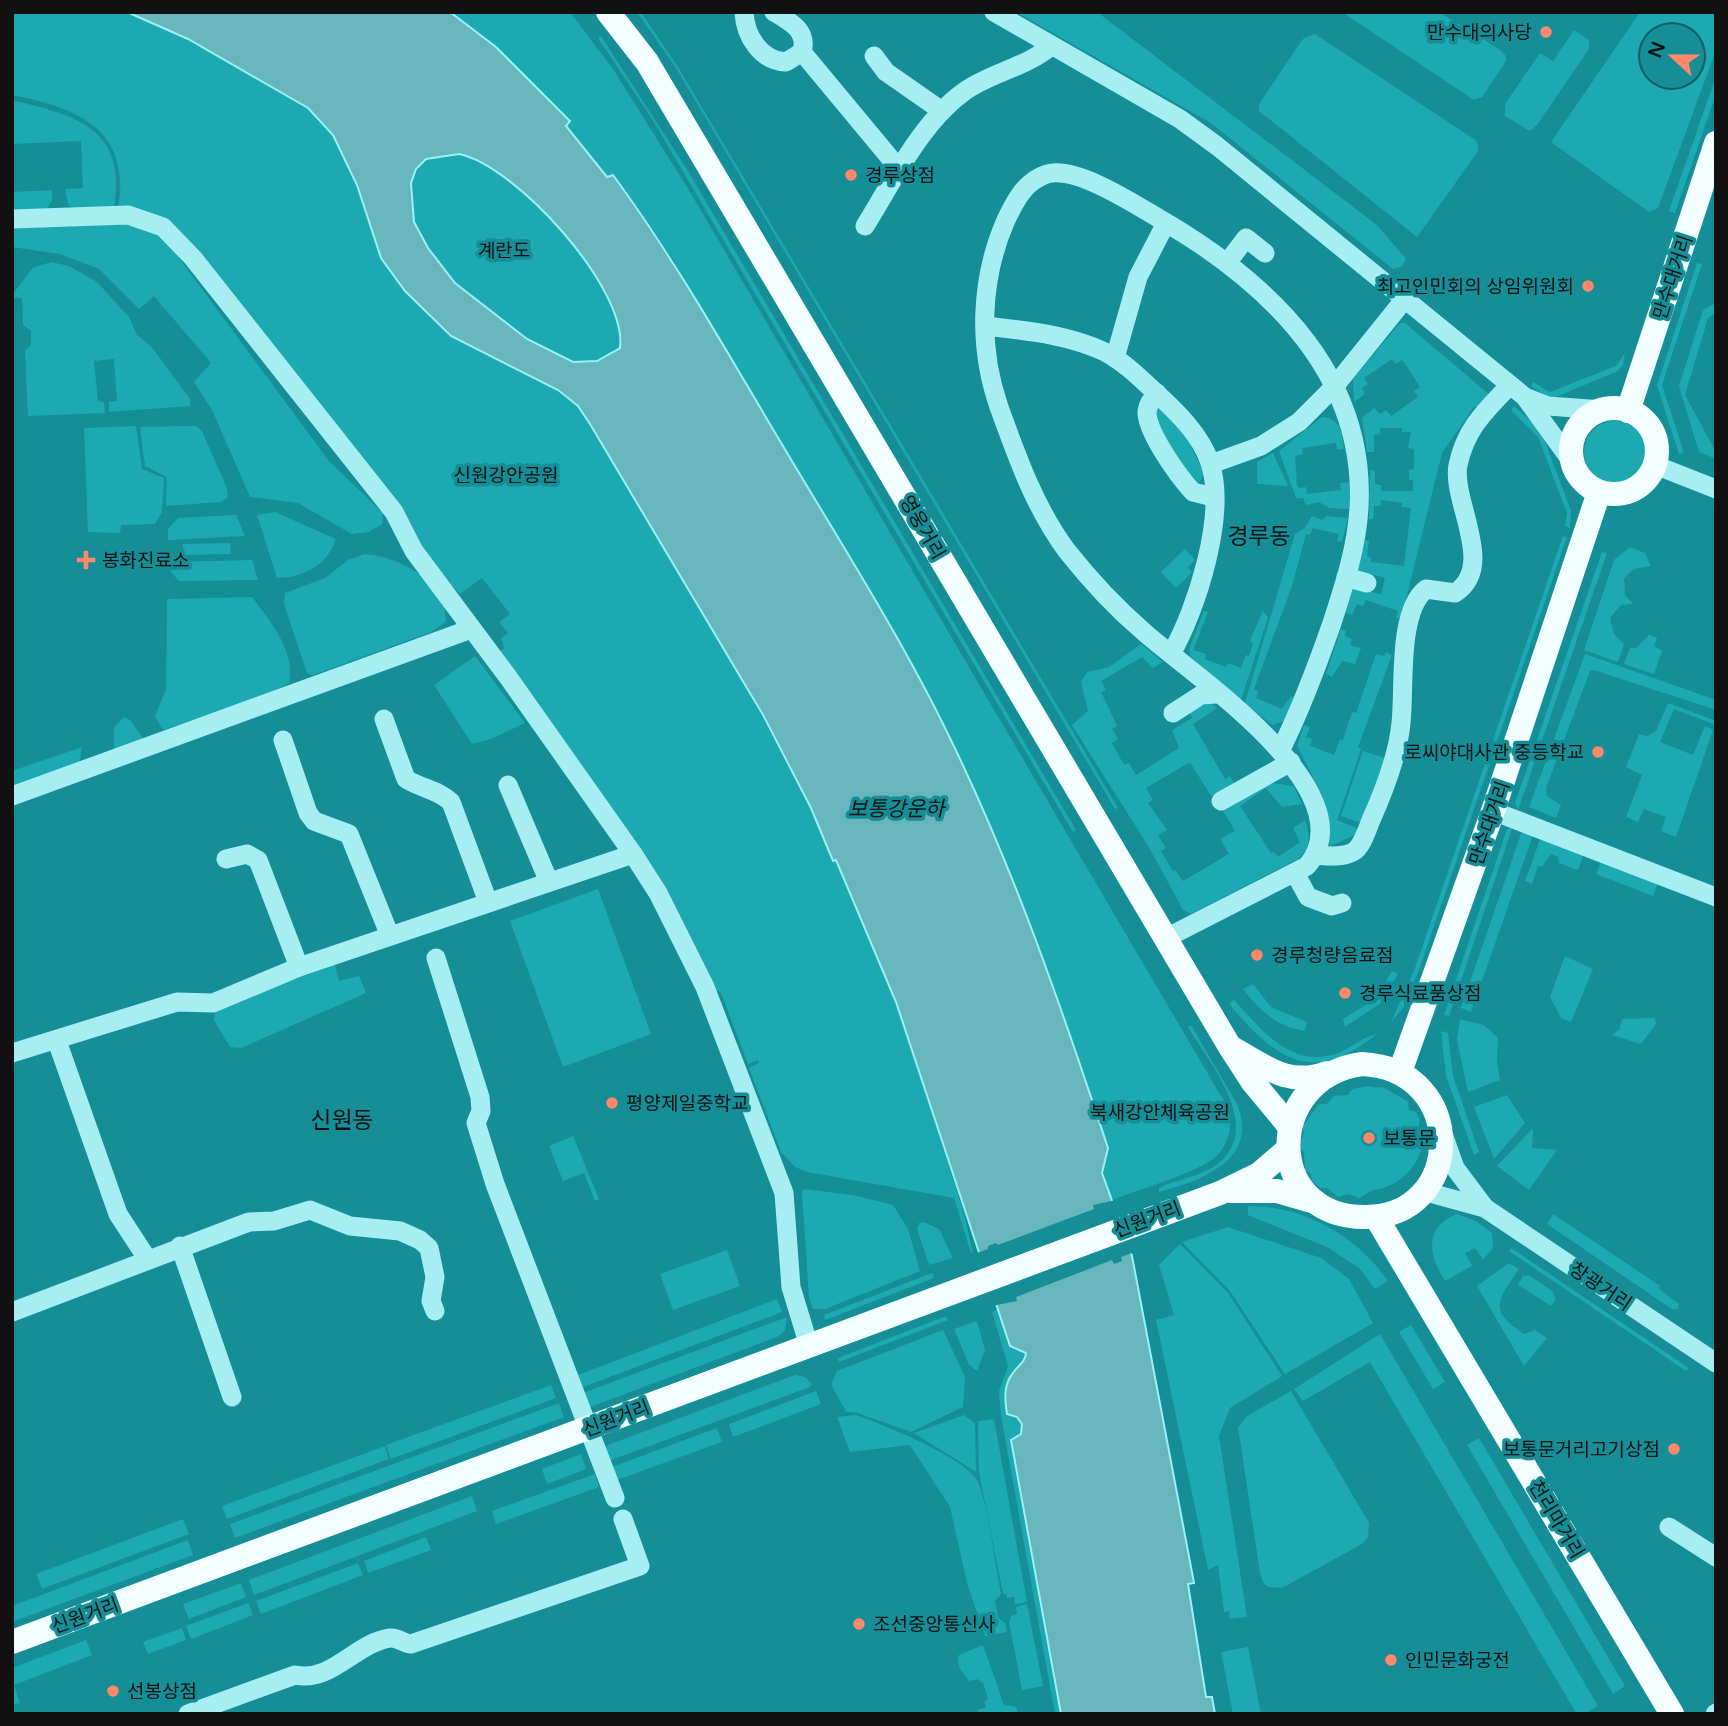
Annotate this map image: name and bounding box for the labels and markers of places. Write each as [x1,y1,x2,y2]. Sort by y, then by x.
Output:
place label: 만수대의사당 [1427,22,1532,44]
marker: 만수대의사당 [1538,24,1554,40]
place label: 경루상점 [865,165,935,187]
marker: 경루상점 [843,167,859,183]
place label: 최고인민회의 상임위원회 [1377,276,1574,298]
marker: 최고인민회의 상임위원회 [1580,278,1596,294]
marker: 봉화진료소 [76,550,96,570]
place label: 봉화진료소 [102,550,189,572]
place label: 로씨야대사관 중등학교 [1404,742,1584,764]
marker: 로씨야대사관 중등학교 [1590,744,1606,760]
place label: 경루청량음료점 [1271,945,1393,967]
marker: 경루청량음료점 [1249,947,1265,963]
place label: 경루식료품상점 [1359,983,1481,1005]
marker: 경루식료품상점 [1337,985,1353,1001]
place label: 평양제일중학교 [626,1093,748,1115]
marker: 평양제일중학교 [604,1095,620,1111]
place label: 보통문 [1383,1128,1435,1150]
marker: 보통문 [1361,1130,1377,1146]
place label: 보통문거리고기상점 [1503,1439,1660,1461]
marker: 보통문거리고기상점 [1666,1441,1682,1457]
place label: 조선중앙통신사 [873,1614,995,1636]
marker: 조선중앙통신사 [851,1616,867,1632]
place label: 인민문화궁전 [1405,1650,1510,1672]
marker: 인민문화궁전 [1383,1652,1399,1668]
place label: 선봉상점 [127,1681,197,1703]
marker: 선봉상점 [105,1683,121,1699]

